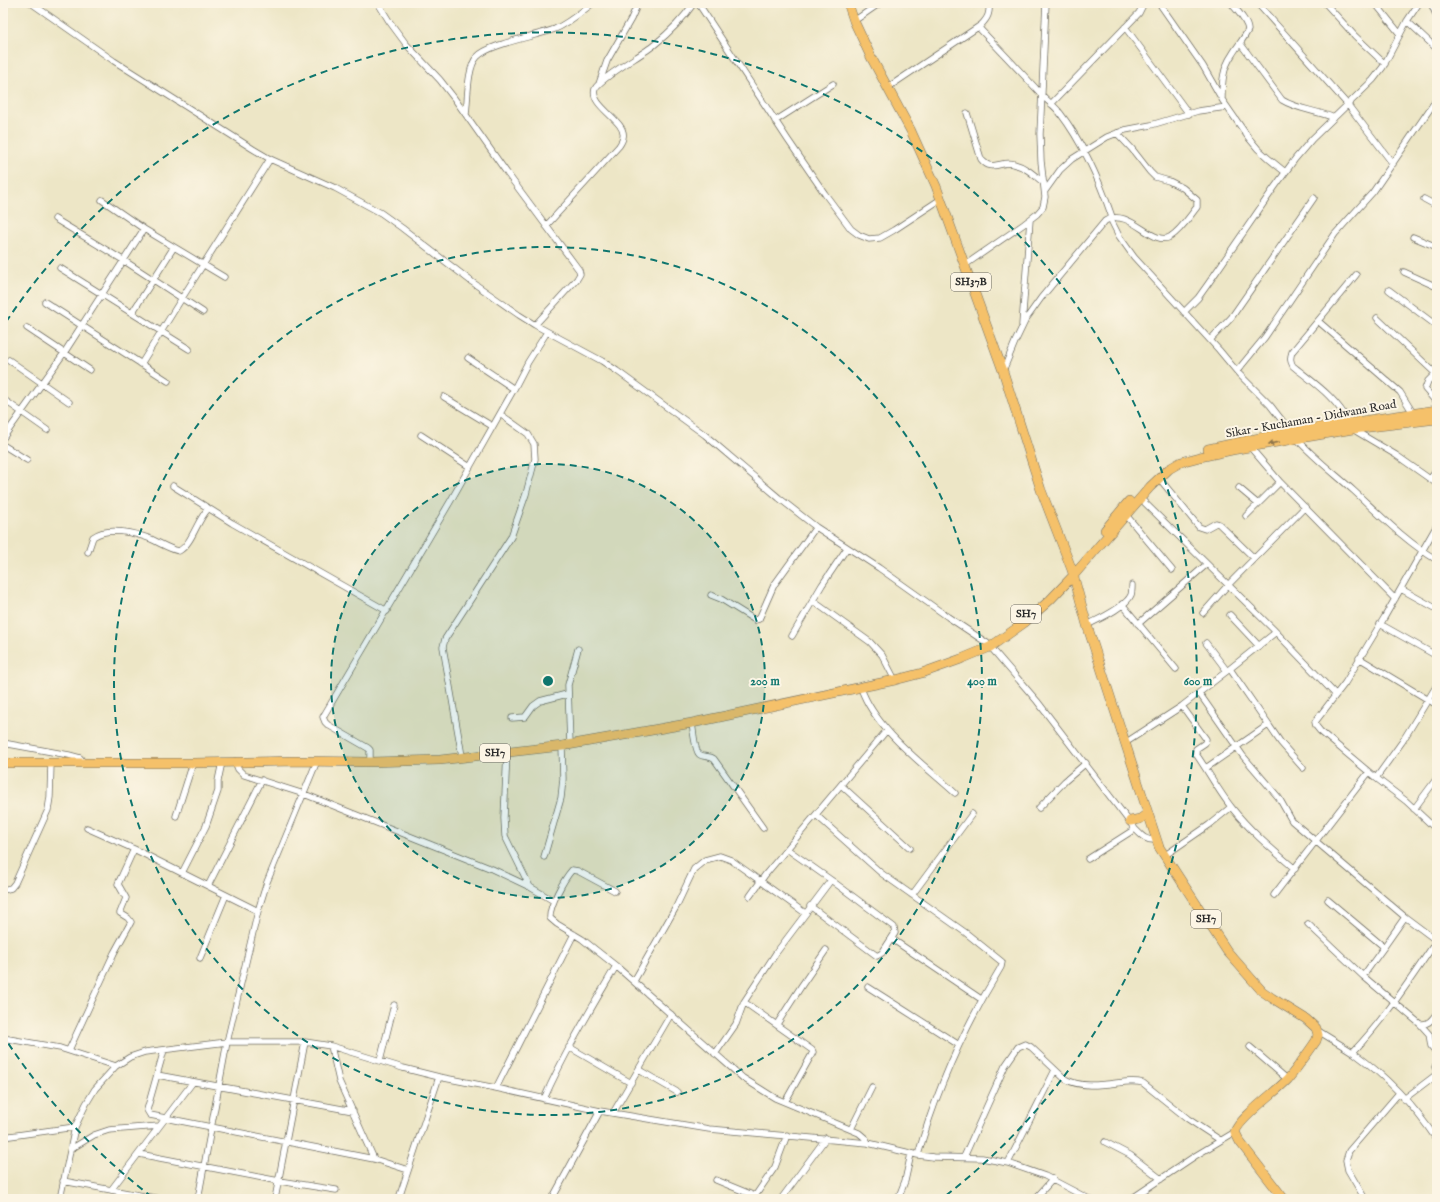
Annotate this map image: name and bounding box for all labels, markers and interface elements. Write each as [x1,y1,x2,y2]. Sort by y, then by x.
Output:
road number: SH37B [951,273,991,291]
street label: Sikar - Kuchaman - Didwana Road [1225,397,1398,441]
one-way arrow [1268,440,1280,446]
road number: SH7 [1011,605,1041,623]
centre of rings [541,674,555,688]
text: 200 m [750,674,780,689]
text: 400 m [967,674,998,689]
text: 600 m [1184,674,1213,689]
road number: SH7 [480,744,510,762]
road number: SH7 [1191,910,1221,928]

